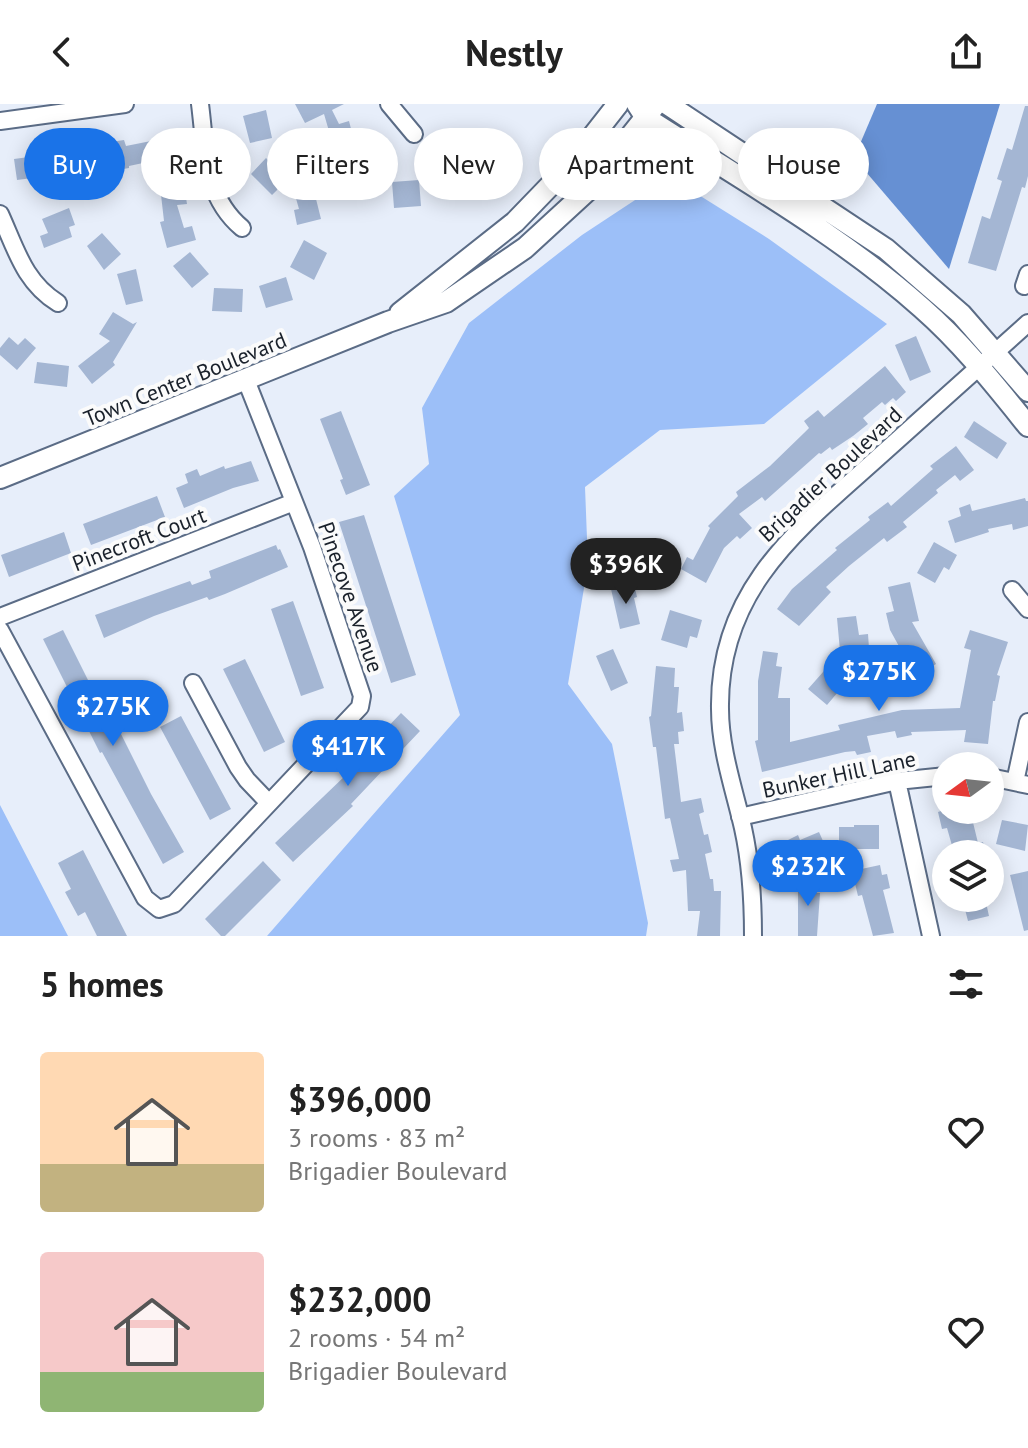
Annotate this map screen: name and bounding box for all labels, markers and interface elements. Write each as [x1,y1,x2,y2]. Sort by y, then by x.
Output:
text: Nestly [465,29,563,76]
icon: back [40,30,84,74]
icon: share [944,30,988,74]
chip: Buy [24,128,125,200]
chip: Rent [141,128,251,200]
chip: Filters [267,128,398,200]
chip: New [414,128,523,200]
chip: Apartment [539,128,722,200]
chip: House [738,128,869,200]
street label: Town Center Boulevard [80,326,290,432]
street label: Brigadier Boulevard [753,400,907,548]
street label: Pinecroft Court [68,500,210,577]
street label: Pinecove Avenue [312,518,390,676]
pin: $396K [570,538,682,606]
text: $396K [588,547,664,580]
pin: $275K [823,645,935,713]
text: $275K [841,654,917,687]
pin: $275K [57,680,169,748]
text: $275K [75,689,151,722]
pin: $417K [292,720,404,788]
text: $417K [310,729,386,762]
street label: Bunker Hill Lane [760,744,918,804]
north arrow [932,752,1004,824]
map controls [932,752,1004,912]
pin: $232K [752,840,864,908]
button: layers [932,840,1004,912]
text: $232K [770,849,846,882]
text: 5 homes [40,962,164,1006]
icon: filters [944,962,988,1006]
text: $396,000 [288,1077,432,1121]
icon: home [104,1084,200,1180]
icon: heart [944,1110,988,1154]
text: 3 rooms · 83 m² [288,1121,465,1154]
text: Brigadier Boulevard [288,1154,507,1187]
text: $232,000 [288,1277,432,1321]
icon: home [104,1284,200,1380]
icon: heart [944,1310,988,1354]
text: 2 rooms · 54 m² [288,1321,465,1354]
text: Brigadier Boulevard [288,1354,507,1387]

